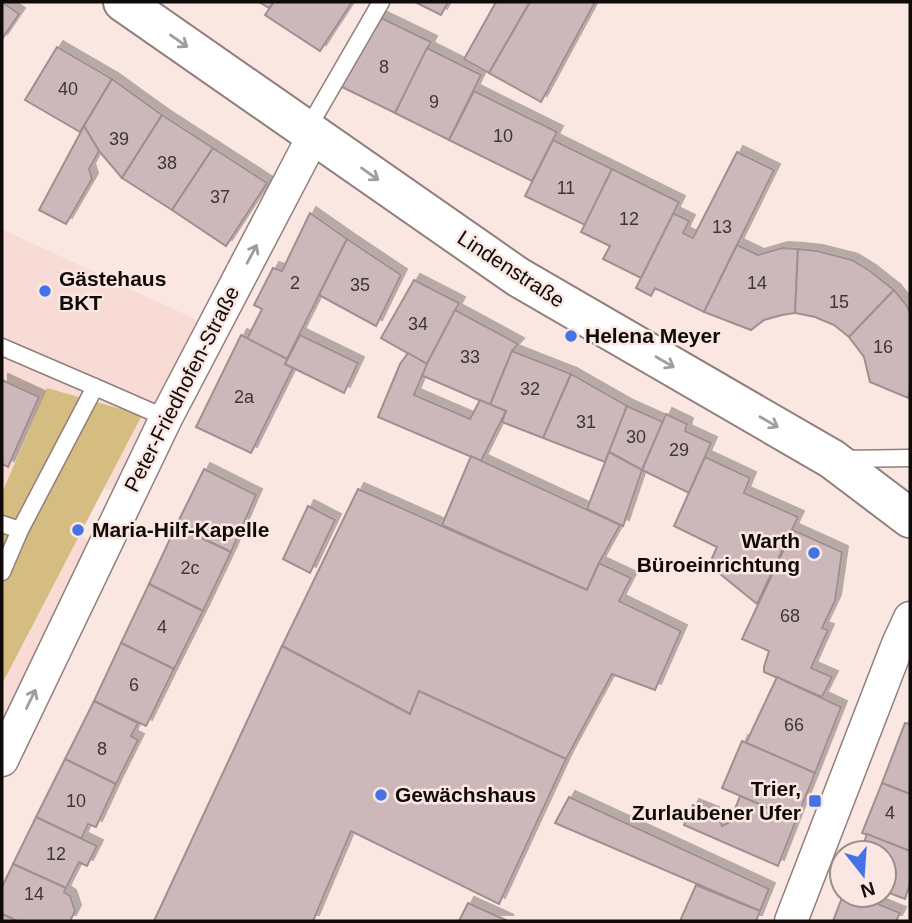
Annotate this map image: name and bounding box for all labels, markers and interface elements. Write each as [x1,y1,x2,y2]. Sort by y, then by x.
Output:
one-way arrow [169,34,188,48]
house number: 8 [379,57,389,77]
house number: 40 [58,79,78,99]
house number: 9 [429,92,439,112]
house number: 10 [493,126,513,146]
house number: 39 [109,129,129,149]
house number: 38 [157,153,177,173]
one-way arrow [360,167,379,181]
house number: 11 [557,178,575,198]
house number: 37 [210,187,230,207]
house number: 12 [619,209,639,229]
house number: 13 [712,217,732,237]
street label: Lindenstraße [454,226,569,312]
one-way arrow [245,244,259,264]
place label: Gästehaus BKT [59,267,166,314]
house number: 2 [290,273,300,293]
house number: 14 [747,273,767,293]
house number: 35 [350,275,370,295]
street label: Peter-Friedhofen-Straße [120,282,243,495]
marker: Gästehaus BKT [37,283,53,299]
house number: 15 [829,292,849,312]
house number: 34 [408,314,428,334]
place label: Helena Meyer [585,324,720,347]
marker: Helena Meyer [563,328,579,344]
house number: 16 [873,337,893,357]
house number: 33 [460,347,480,367]
one-way arrow [654,356,675,369]
house number: 32 [520,379,540,399]
house number: 2a [234,387,255,407]
house number: 31 [576,412,596,432]
one-way arrow [758,415,778,429]
house number: 30 [626,427,646,447]
house number: 29 [669,440,689,460]
place label: Maria-Hilf-Kapelle [92,518,269,541]
marker: Maria-Hilf-Kapelle [70,522,86,538]
place label: Warth Büroeinrichtung [637,529,800,576]
marker: Warth Büroeinrichtung [806,545,822,561]
house number: 2c [180,558,200,578]
house number: 68 [780,606,800,626]
house number: 4 [157,617,167,637]
house number: 6 [129,675,139,695]
one-way arrow [25,689,38,710]
house number: 66 [784,715,804,735]
house number: 8 [97,739,107,759]
place label: Trier, Zurlaubener Ufer [632,777,801,824]
place label: Gewächshaus [395,783,536,806]
marker: Gewächshaus [373,787,389,803]
house number: 10 [66,791,86,811]
marker: Trier, Zurlaubener Ufer [807,793,823,809]
house number: 4 [885,803,895,823]
north arrow [828,839,898,909]
house number: 12 [46,844,66,864]
text: N [858,878,877,902]
house number: 14 [24,884,44,904]

